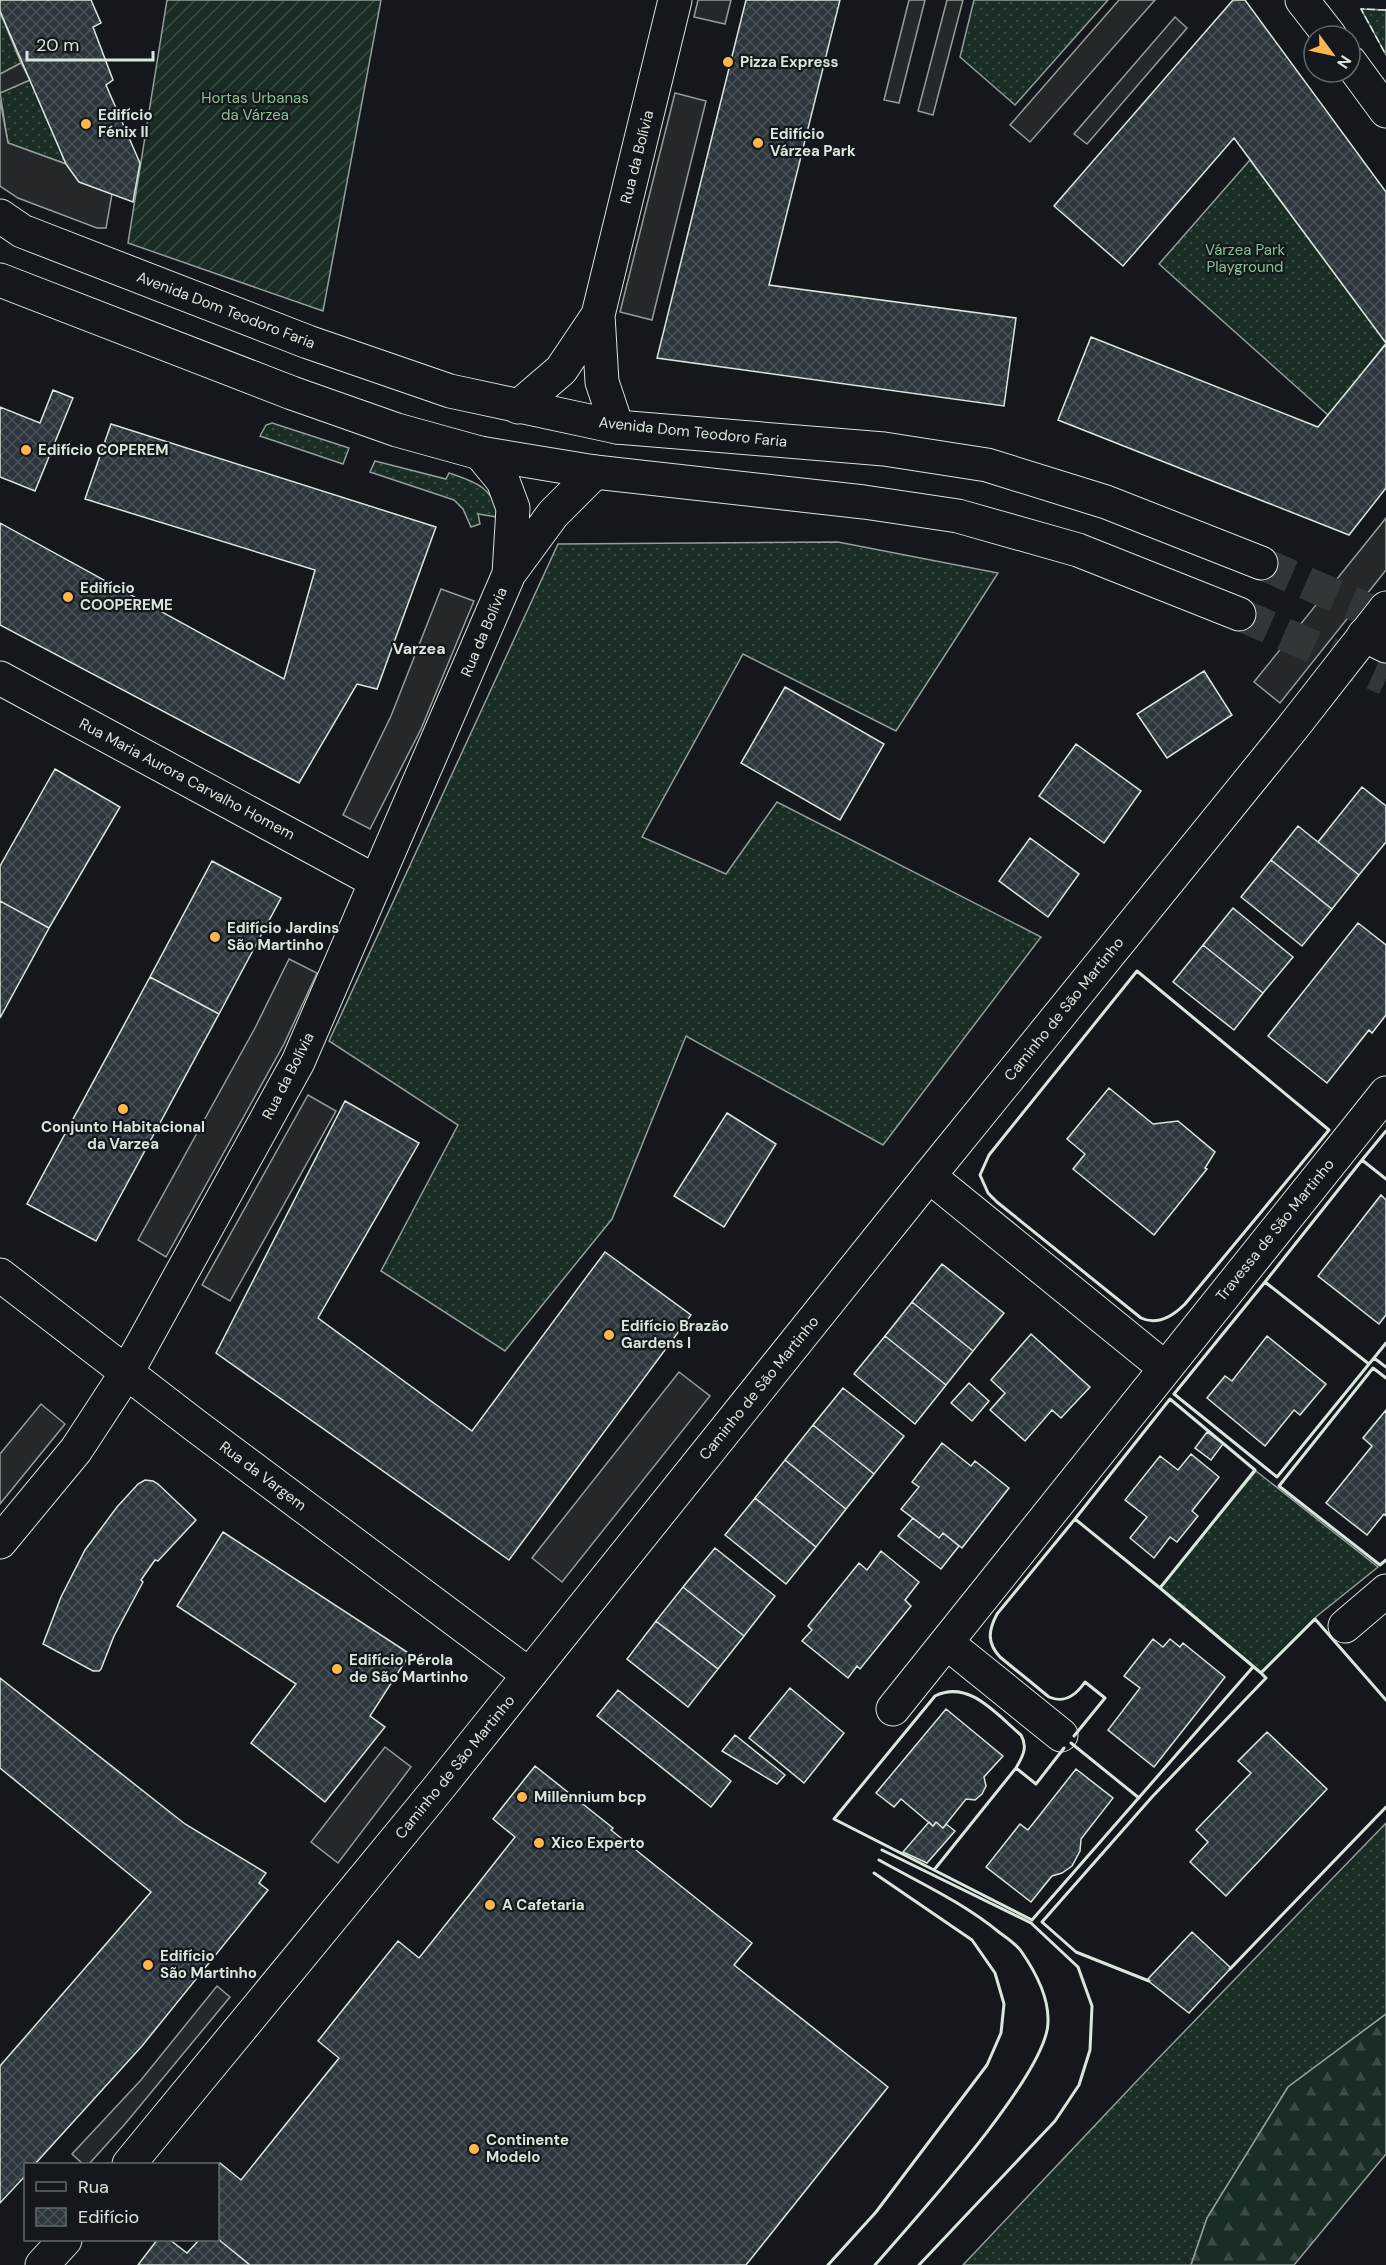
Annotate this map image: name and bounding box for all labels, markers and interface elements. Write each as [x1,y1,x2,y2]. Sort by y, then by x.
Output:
scale bar [27,24,153,62]
north arrow [1302,24,1362,84]
text: 20 m [36,33,79,57]
text: N [1332,51,1356,73]
place label: Pizza Express [740,52,838,72]
marker: Pizza Express [721,55,735,69]
park label: Hortas Urbanas da Várzea [201,88,309,125]
place label: Edifício Fénix II [98,105,153,142]
street label: Rua da Bolívia [616,108,658,206]
marker: Edifício Fénix II [79,117,93,131]
place label: Edifício Várzea Park [770,124,856,161]
marker: Edifício Várzea Park [751,136,765,150]
park label: Várzea Park Playground [1205,240,1285,277]
street label: Avenida Dom Teodoro Faria [134,267,318,353]
street label: Avenida Dom Teodoro Faria [598,412,788,452]
place label: Edifício COPEREM [38,440,168,460]
marker: Edifício COPEREM [19,443,33,457]
place label: Edifício COOPEREME [80,578,173,615]
street label: Rua da Bolívia [456,584,512,680]
marker: Edifício COOPEREME [61,590,75,604]
district label: Varzea [392,638,446,659]
street label: Rua Maria Aurora Carvalho Homem [76,714,298,844]
place label: Edifício Jardins São Martinho [227,918,339,955]
marker: Edifício Jardins São Martinho [208,930,222,944]
street label: Caminho de São Martinho [1000,933,1128,1085]
street label: Rua da Bolívia [257,1029,319,1123]
marker: Conjunto Habitacional da Varzea [116,1102,130,1116]
place label: Conjunto Habitacional da Varzea [41,1117,205,1154]
street label: Travessa de São Martinho [1211,1155,1339,1305]
street label: Caminho de São Martinho [695,1312,823,1464]
place label: Edifício Brazão Gardens I [621,1316,729,1353]
marker: Edifício Brazão Gardens I [602,1328,616,1342]
street label: Rua da Vargem [215,1437,311,1515]
place label: Edifício Pérola de São Martinho [349,1650,468,1687]
marker: Edifício Pérola de São Martinho [330,1662,344,1676]
street label: Caminho de São Martinho [391,1691,519,1843]
place label: Millennium bcp [534,1787,647,1807]
marker: Millennium bcp [515,1790,529,1804]
place label: Xico Experto [551,1833,645,1853]
marker: Xico Experto [532,1836,546,1850]
place label: A Cafetaria [502,1895,585,1915]
marker: A Cafetaria [483,1898,497,1912]
place label: Edifício São Martinho [160,1946,257,1983]
marker: Edifício São Martinho [141,1958,155,1972]
place label: Continente Modelo [486,2130,569,2167]
marker: Continente Modelo [467,2142,481,2156]
legend [24,2163,219,2241]
text: Rua [78,2175,109,2199]
text: Edifício [78,2205,139,2229]

